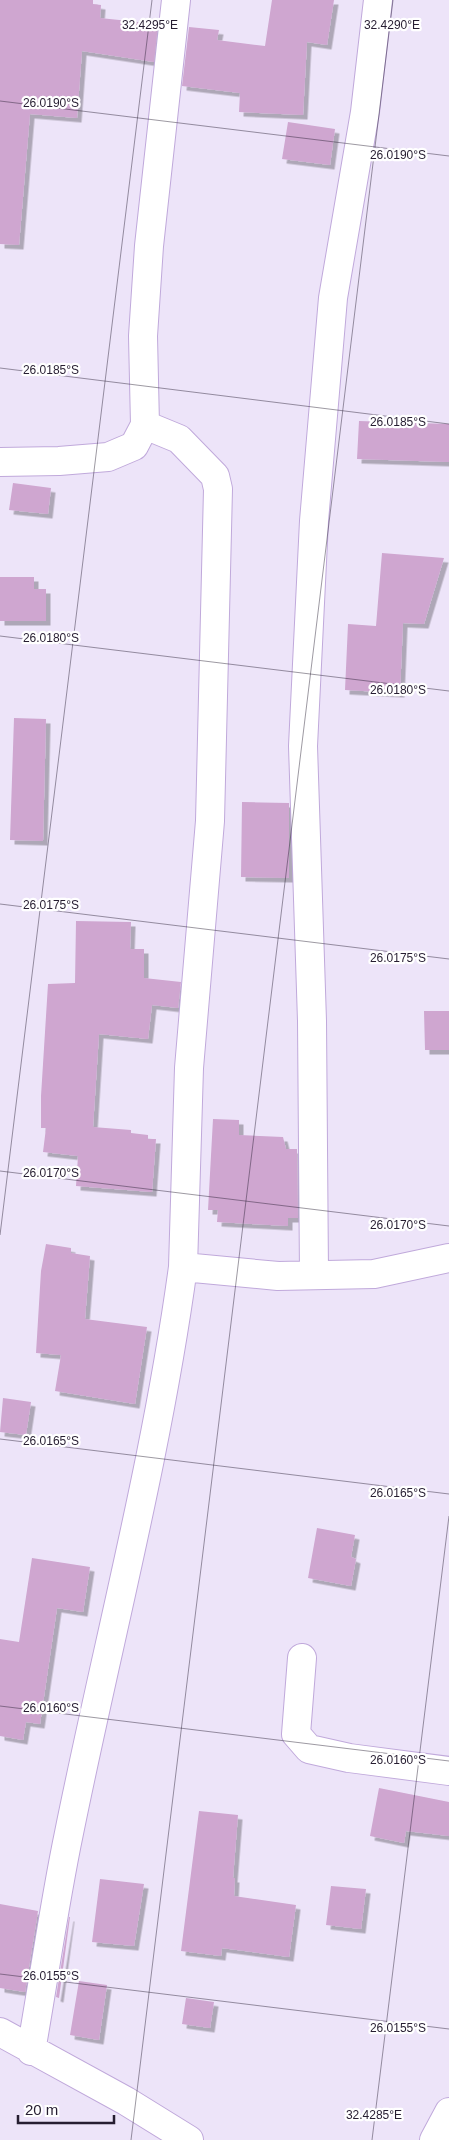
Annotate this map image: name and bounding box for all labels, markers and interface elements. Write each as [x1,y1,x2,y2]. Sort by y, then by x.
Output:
text: 32.4295°E [122,18,178,32]
text: 32.4290°E [364,18,420,32]
text: 26.0190°S [23,96,79,110]
text: 26.0190°S [370,148,426,162]
text: 26.0185°S [23,363,79,377]
text: 26.0185°S [370,415,426,429]
text: 26.0180°S [23,631,79,645]
text: 26.0180°S [370,683,426,697]
text: 26.0175°S [23,898,79,912]
text: 26.0175°S [370,951,426,965]
text: 26.0170°S [23,1166,79,1180]
text: 26.0170°S [370,1218,426,1232]
text: 26.0165°S [23,1434,79,1448]
text: 26.0165°S [370,1486,426,1500]
text: 26.0160°S [23,1701,79,1715]
text: 26.0160°S [370,1753,426,1767]
text: 26.0155°S [23,1969,79,1983]
text: 26.0155°S [370,2021,426,2035]
scale bar [18,2092,114,2124]
text: 20 m [25,2101,58,2118]
text: 32.4285°E [346,2108,402,2122]

